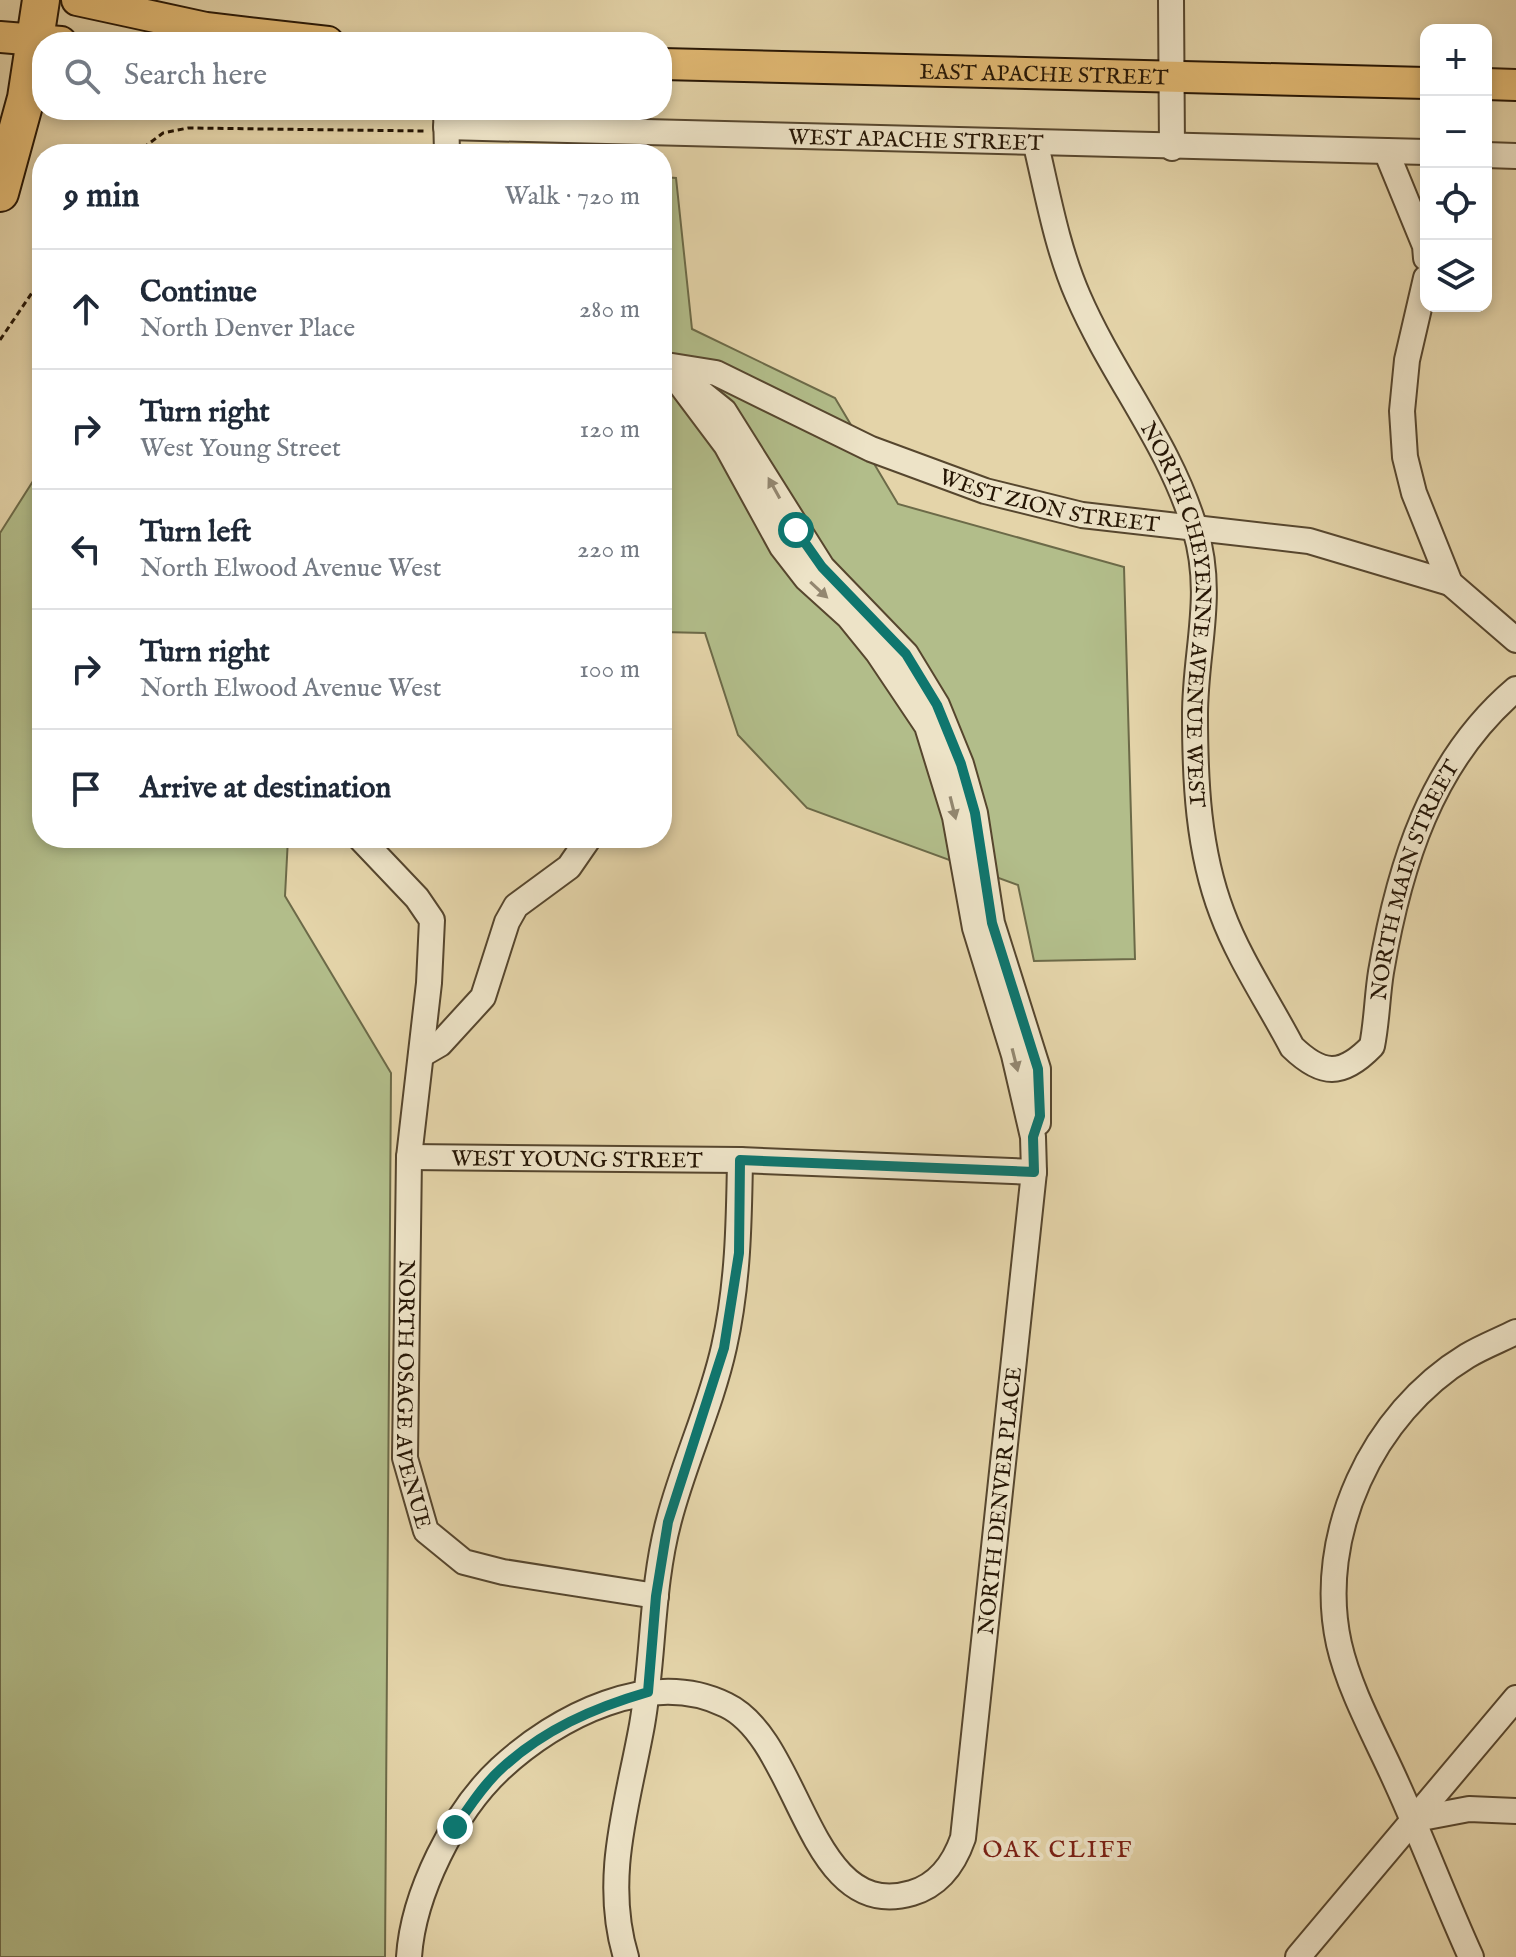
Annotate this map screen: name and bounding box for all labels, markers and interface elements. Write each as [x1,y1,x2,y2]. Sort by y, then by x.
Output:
map controls [1420,24,1492,312]
button: + [1420,24,1492,96]
search box [32,32,672,120]
icon: search [60,54,104,98]
text: Search here [124,57,267,95]
street label: EAST APACHE STREET [919,58,1169,93]
button: − [1420,96,1492,168]
street label: WEST APACHE STREET [788,124,1044,158]
button: locate [1420,168,1492,240]
text: 9 min [64,175,140,218]
text: Walk · 720 m [505,180,640,213]
button: layers [1420,240,1492,312]
text: Continue [140,274,257,312]
icon: ahead [64,287,108,331]
text: 280 m [579,293,640,326]
text: North Denver Place [140,312,355,345]
text: Turn right [140,394,270,432]
icon: right [64,407,108,451]
text: 120 m [580,413,640,446]
street label: NORTH CHEYENNE AVENUE WEST [1133,417,1216,809]
text: West Young Street [140,432,341,465]
street label: WEST ZION STREET [935,463,1161,540]
one-way arrow [767,476,781,499]
route start [778,512,814,548]
text: Turn left [140,514,251,552]
icon: left [64,527,108,571]
text: 220 m [577,533,640,566]
text: North Elwood Avenue West [140,552,441,585]
one-way arrow [810,581,829,599]
text: Turn right [140,634,270,672]
icon: right [64,647,108,691]
text: 100 m [579,653,640,686]
text: North Elwood Avenue West [140,672,441,705]
street label: NORTH MAIN STREET [1366,755,1467,1002]
icon: arrive [64,767,108,811]
text: Arrive at destination [140,770,391,808]
one-way arrow [947,796,959,821]
one-way arrow [1009,1047,1021,1072]
street label: WEST YOUNG STREET [451,1145,703,1176]
street label: NORTH OSAGE AVENUE [389,1260,437,1532]
street label: NORTH DENVER PLACE [973,1365,1029,1636]
route end [437,1809,473,1845]
district label: OAK CLIFF [982,1835,1134,1866]

